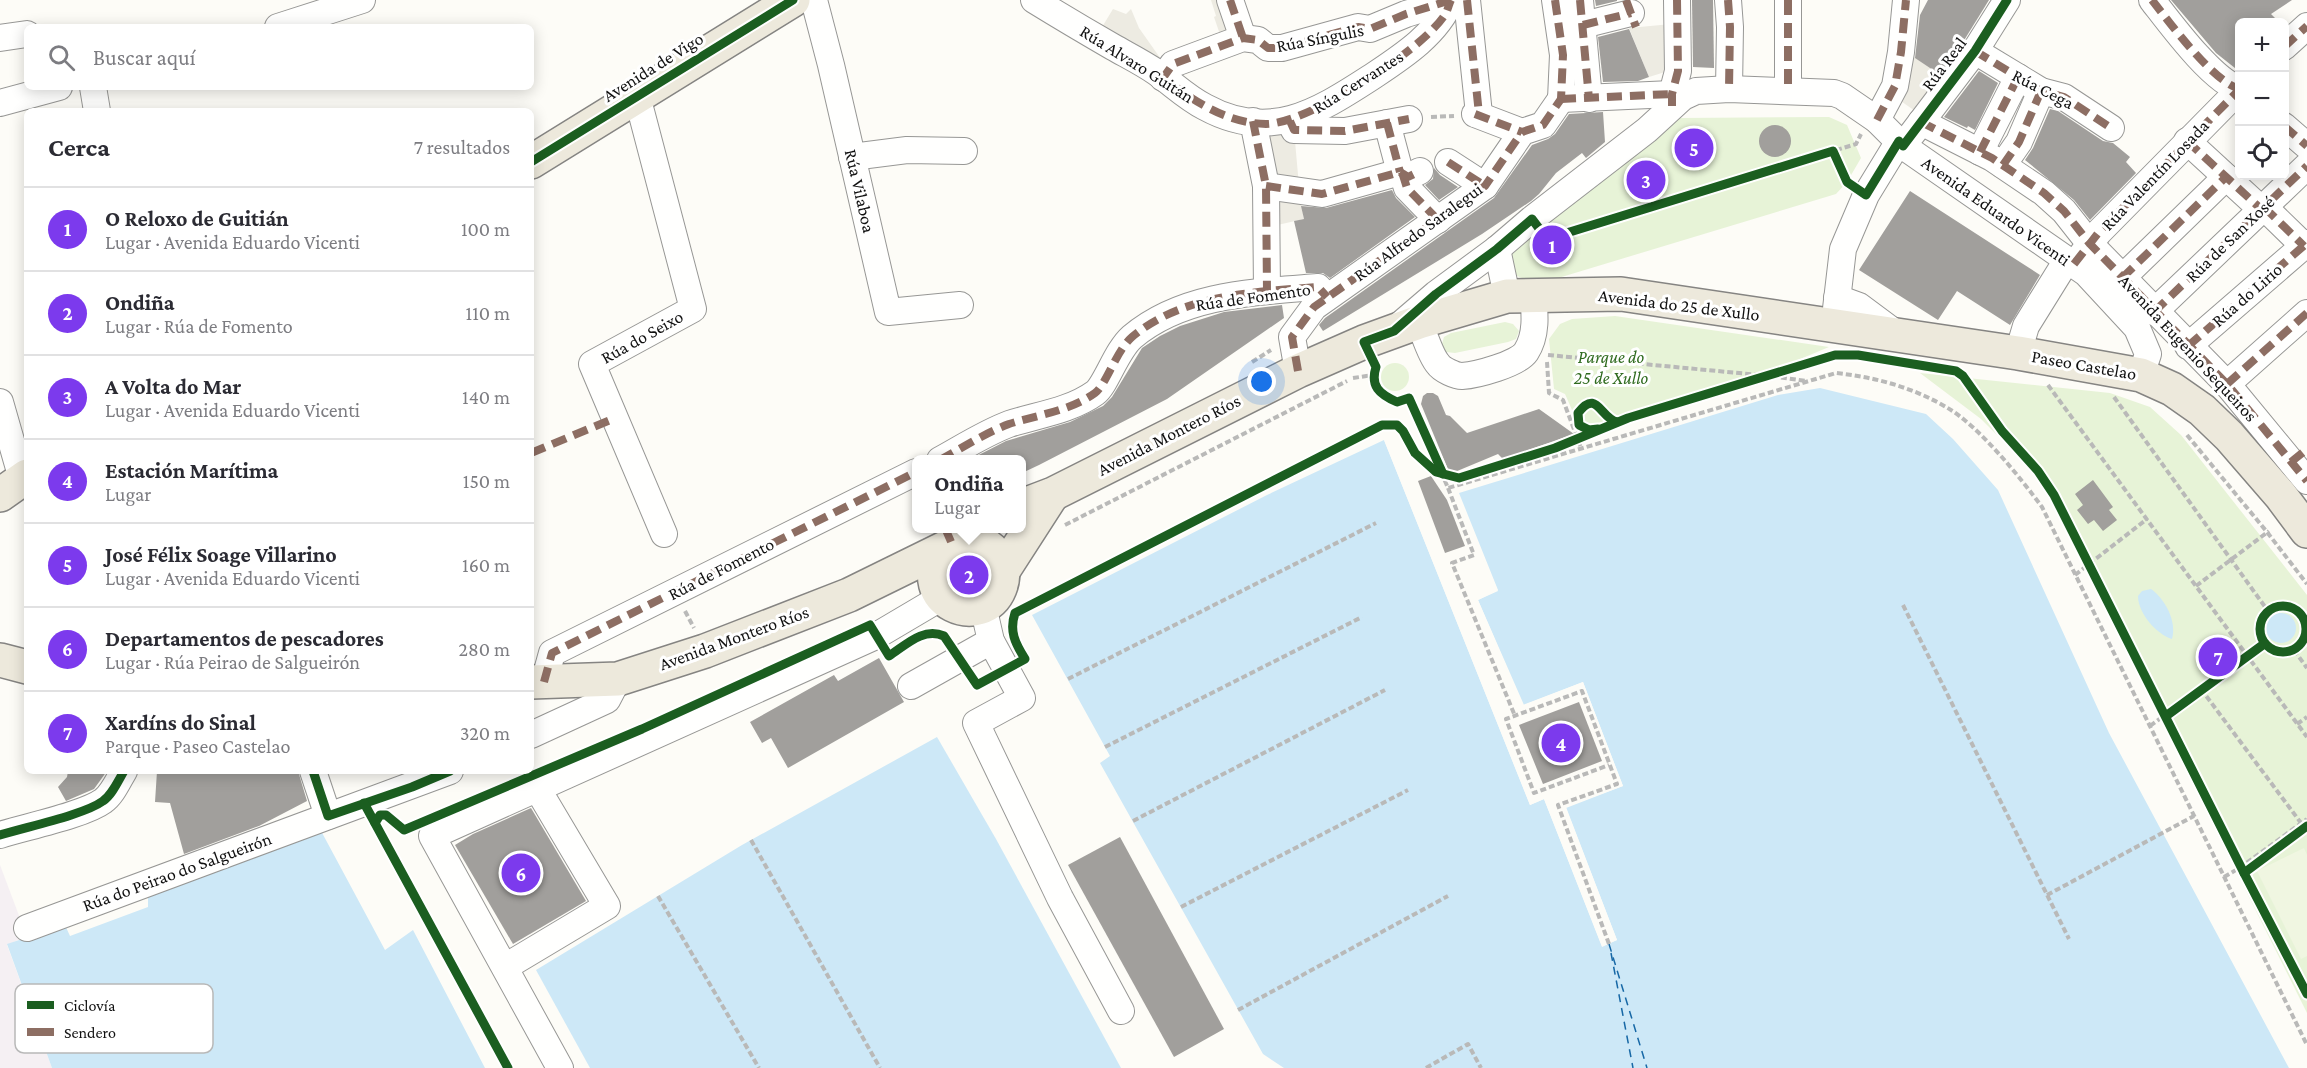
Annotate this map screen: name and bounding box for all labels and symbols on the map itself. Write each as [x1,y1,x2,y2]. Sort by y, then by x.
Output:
street label: Rúa Síngulis [1275,20,1365,56]
street label: Rúa Alvaro Guitán [1076,21,1198,107]
street label: Avenida de Vigo [599,28,707,106]
street label: Rúa Real [1917,33,1971,95]
street label: Rúa Cervantes [1309,46,1407,118]
street label: Rúa Cega [2009,65,2077,113]
street label: Rúa Valentín Losada [2097,116,2213,234]
pin: 5 [1674,126,1714,170]
street label: Rúa Vilaboa [841,147,879,235]
street label: Avenida Eduardo Vicenti [1918,152,2074,270]
pin: 3 [1626,158,1666,202]
street label: Rúa Alfredo Saralegui [1350,179,1486,285]
street label: Rúa de San Xosé [2182,192,2279,286]
pin: 1 [1532,222,1572,268]
street label: Rúa do Lirio [2208,259,2286,331]
street label: Avenida Eugenio Sequeiros [2115,270,2261,426]
street label: Rúa de Fomento [1194,279,1312,315]
street label: Avenida do 25 de Xullo [1597,285,1761,325]
street label: Rúa do Seixo [597,306,687,368]
street label: Paseo Castelao [2030,346,2138,384]
park label: Parque do 25 de Xullo [1574,347,1649,388]
your location [1247,367,1276,396]
street label: Avenida Montero Ríos [1094,390,1244,480]
street label: Rúa de Fomento [665,534,777,604]
pin: 2 [950,552,988,598]
street label: Avenida Montero Ríos [656,602,812,674]
pin: 7 [2198,634,2238,680]
pin: 4 [1542,720,1580,766]
street label: Rúa do Peirao do Salgueirón [80,828,274,916]
pin: 6 [502,850,540,896]
legend [15,984,213,1053]
text: Ciclovía [64,997,116,1014]
text: Sendero [64,1024,116,1041]

